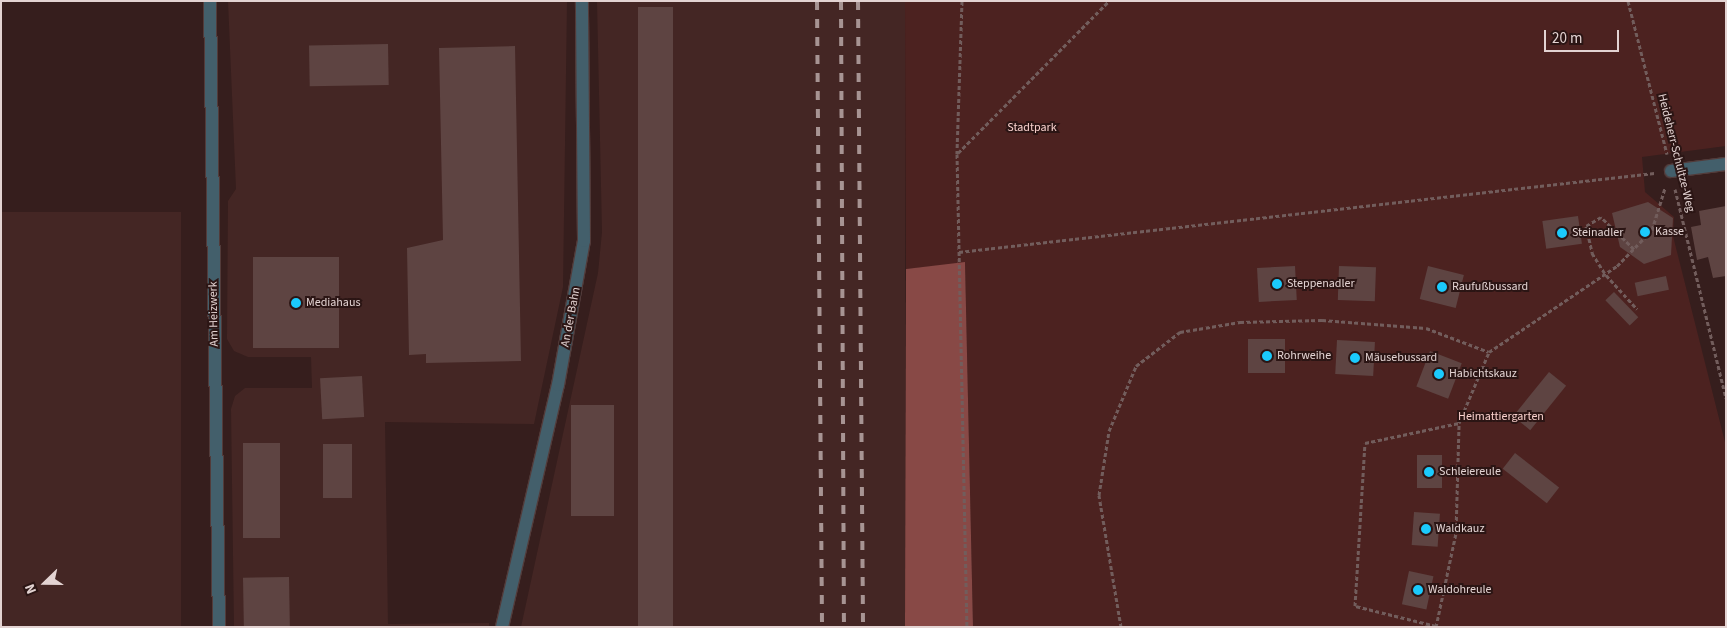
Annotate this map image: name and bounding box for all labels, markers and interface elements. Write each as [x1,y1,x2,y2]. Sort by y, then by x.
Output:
scale bar [1547,20,1622,52]
text: 20 m [1552,28,1582,49]
street label: Heideherr-Schultze-Weg [1654,92,1698,214]
park label: Stadtpark [1007,121,1057,135]
place label: Kasse [1655,225,1684,239]
place label: Steinadler [1572,226,1623,240]
marker: Kasse [1639,226,1651,238]
marker: Steinadler [1556,227,1568,239]
place label: Steppenadler [1287,277,1355,291]
marker: Steppenadler [1271,278,1283,290]
place label: Raufußbussard [1452,280,1528,294]
street label: Am Heizwerk [206,281,222,347]
marker: Raufußbussard [1436,281,1448,293]
street label: An der Bahn [558,286,584,348]
place label: Mediahaus [306,296,360,310]
marker: Mediahaus [290,297,302,309]
place label: Rohrweihe [1277,349,1331,363]
marker: Rohrweihe [1261,350,1273,362]
place label: Mäusebussard [1365,351,1437,365]
marker: Mäusebussard [1349,352,1361,364]
place label: Habichtskauz [1449,367,1517,381]
marker: Habichtskauz [1433,368,1445,380]
park label: Heimattiergarten [1458,410,1544,424]
place label: Schleiereule [1439,465,1501,479]
marker: Schleiereule [1423,466,1435,478]
place label: Waldkauz [1436,522,1485,536]
marker: Waldkauz [1420,523,1432,535]
north arrow [20,558,70,608]
text: N [20,581,42,597]
place label: Waldohreule [1428,583,1492,597]
marker: Waldohreule [1412,584,1424,596]

